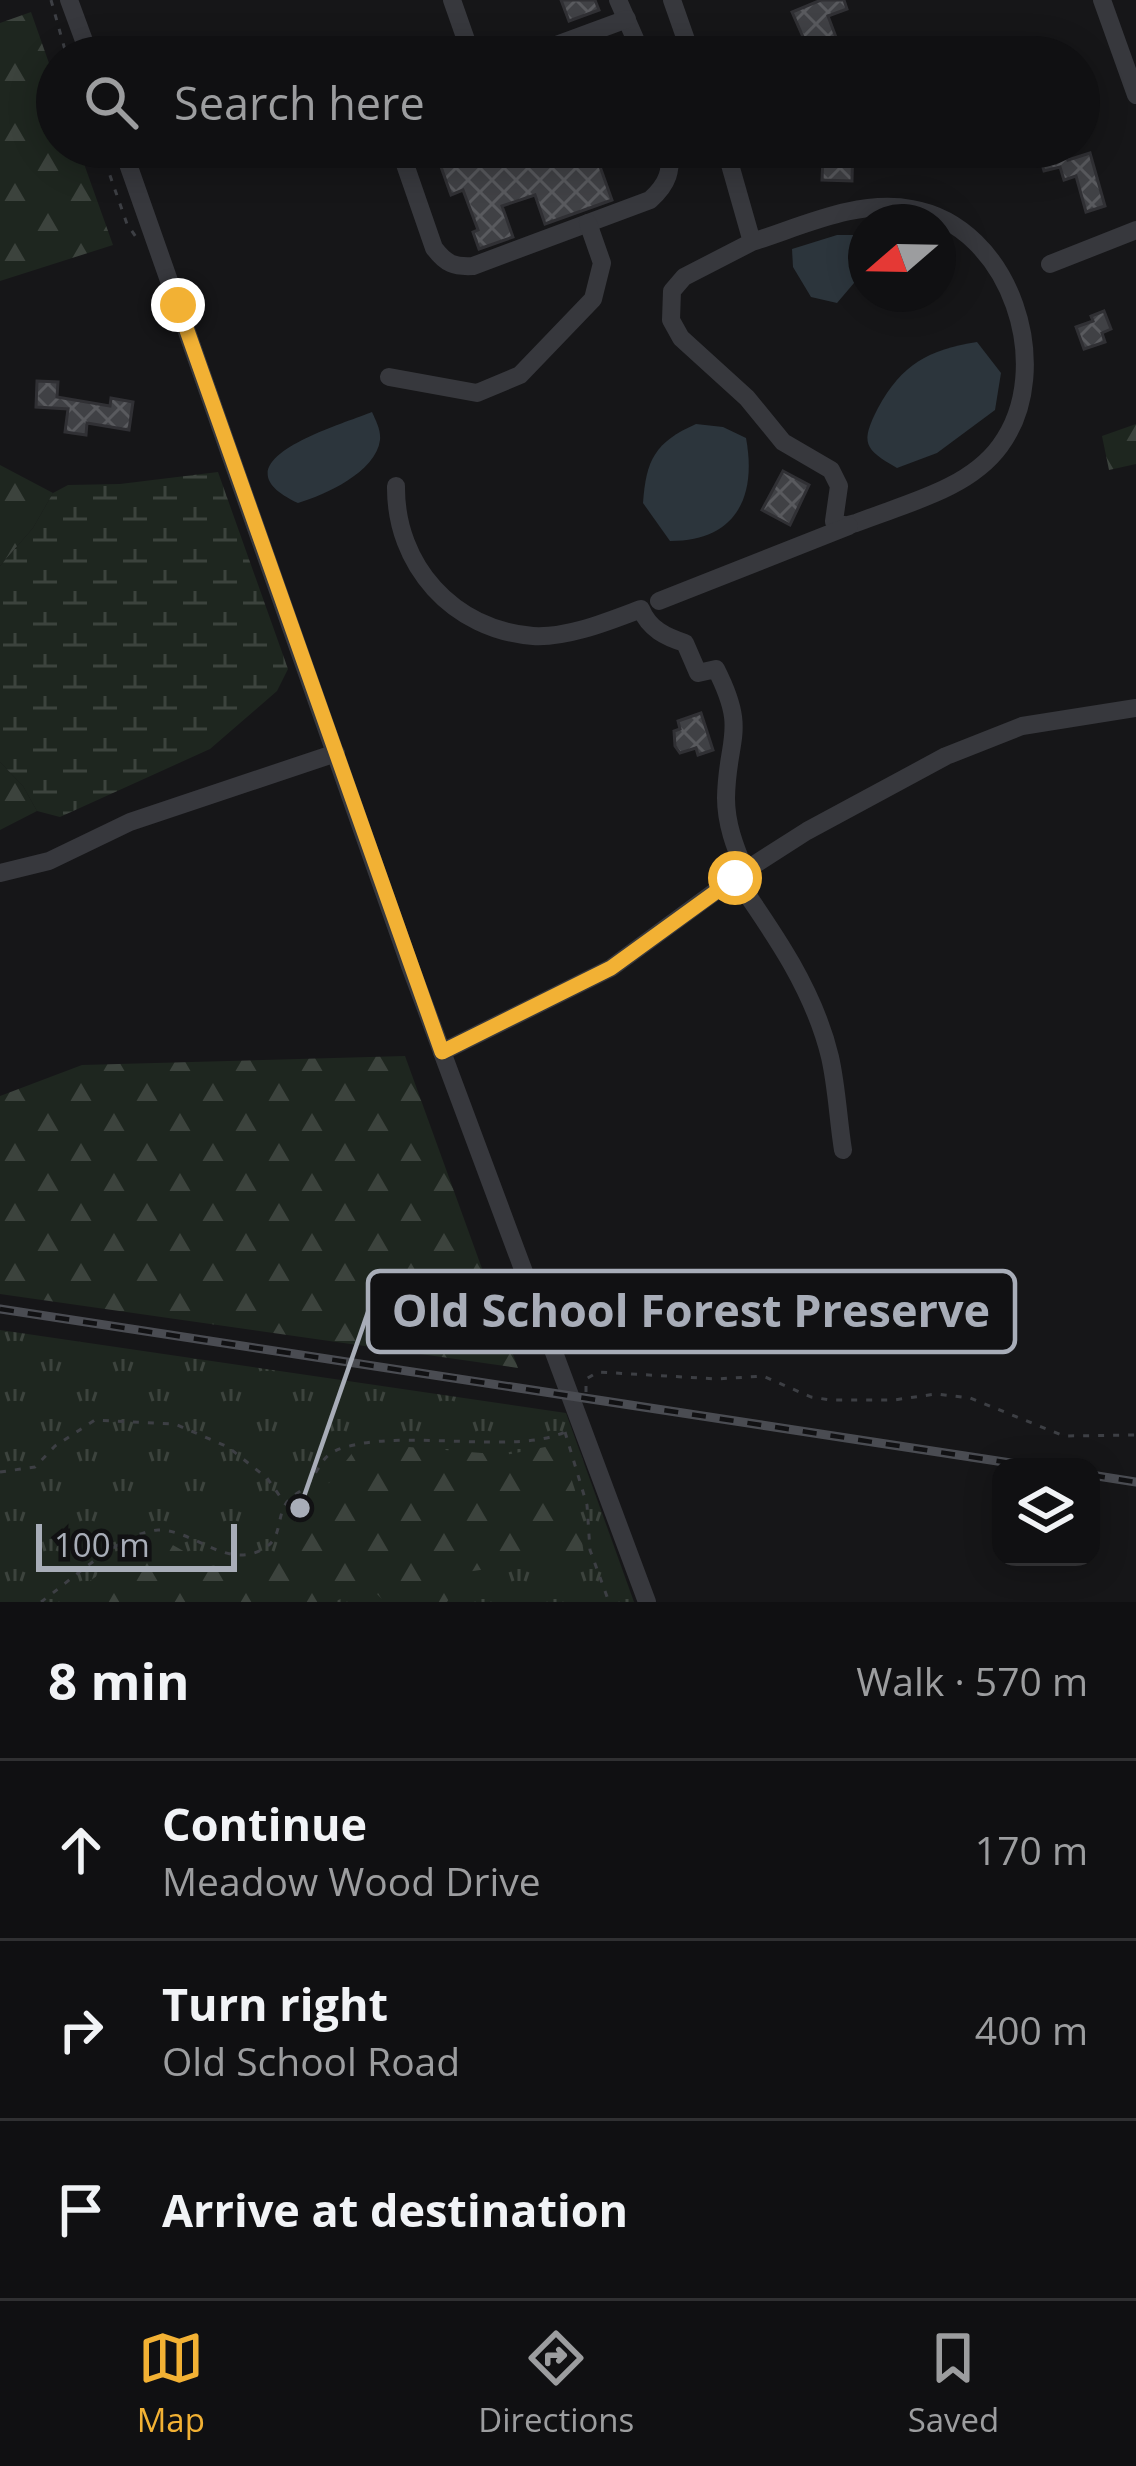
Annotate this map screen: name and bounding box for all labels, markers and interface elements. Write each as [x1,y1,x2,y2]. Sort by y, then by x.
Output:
search box [36,36,1100,168]
icon: search [78,69,144,135]
text: Search here [174,72,425,133]
north arrow [848,204,956,312]
route end [151,278,205,332]
route start [708,851,762,905]
callout: Old School Forest Preserve [368,1271,1015,1352]
text: Old School Forest Preserve [392,1279,990,1340]
map controls [992,1458,1100,1566]
button: layers [992,1458,1100,1566]
scale bar [36,1518,237,1571]
text: 100 m [54,1522,150,1567]
text: 8 min [48,1645,190,1715]
text: Walk · 570 m [856,1654,1088,1707]
text: Continue [162,1793,367,1854]
icon: ahead [48,1817,114,1883]
text: 170 m [975,1823,1088,1876]
text: Meadow Wood Drive [162,1854,541,1907]
text: Turn right [162,1973,388,2034]
icon: right [48,1997,114,2063]
text: 400 m [975,2003,1088,2056]
text: Old School Road [162,2034,460,2087]
icon: arrive [48,2177,114,2243]
text: Arrive at destination [162,2179,628,2240]
tab: Map [137,2325,205,2442]
tab: Directions [478,2325,634,2442]
tab: Saved [908,2325,999,2442]

